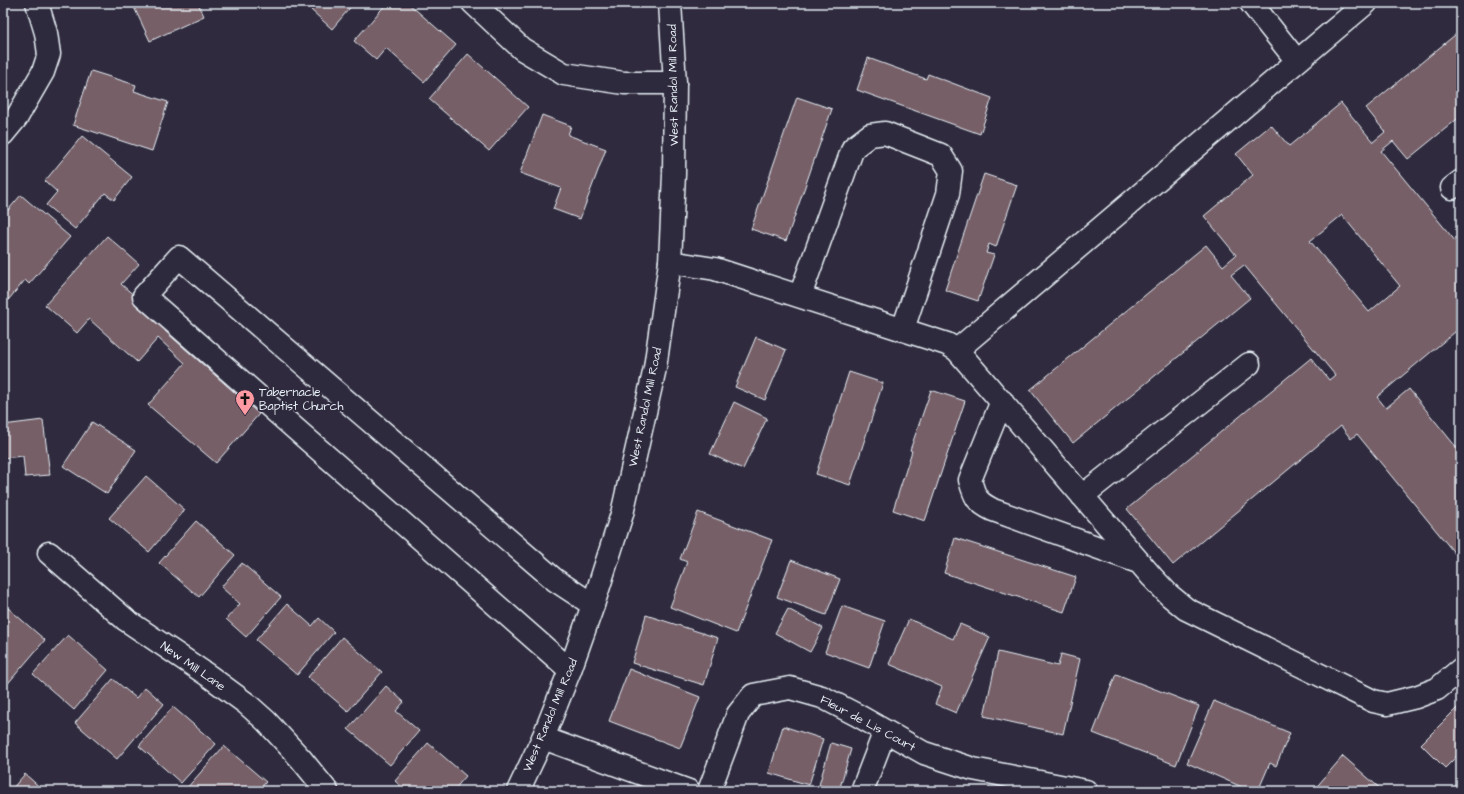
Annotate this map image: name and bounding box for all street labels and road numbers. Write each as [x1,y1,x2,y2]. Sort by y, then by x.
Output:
street label: West Randol Mill Road [664,24,683,146]
street label: West Randol Mill Road [625,346,666,468]
street label: New Mill Lane [157,638,229,695]
street label: West Randol Mill Road [519,656,582,774]
street label: Fleur de Lis Court [817,691,918,756]

